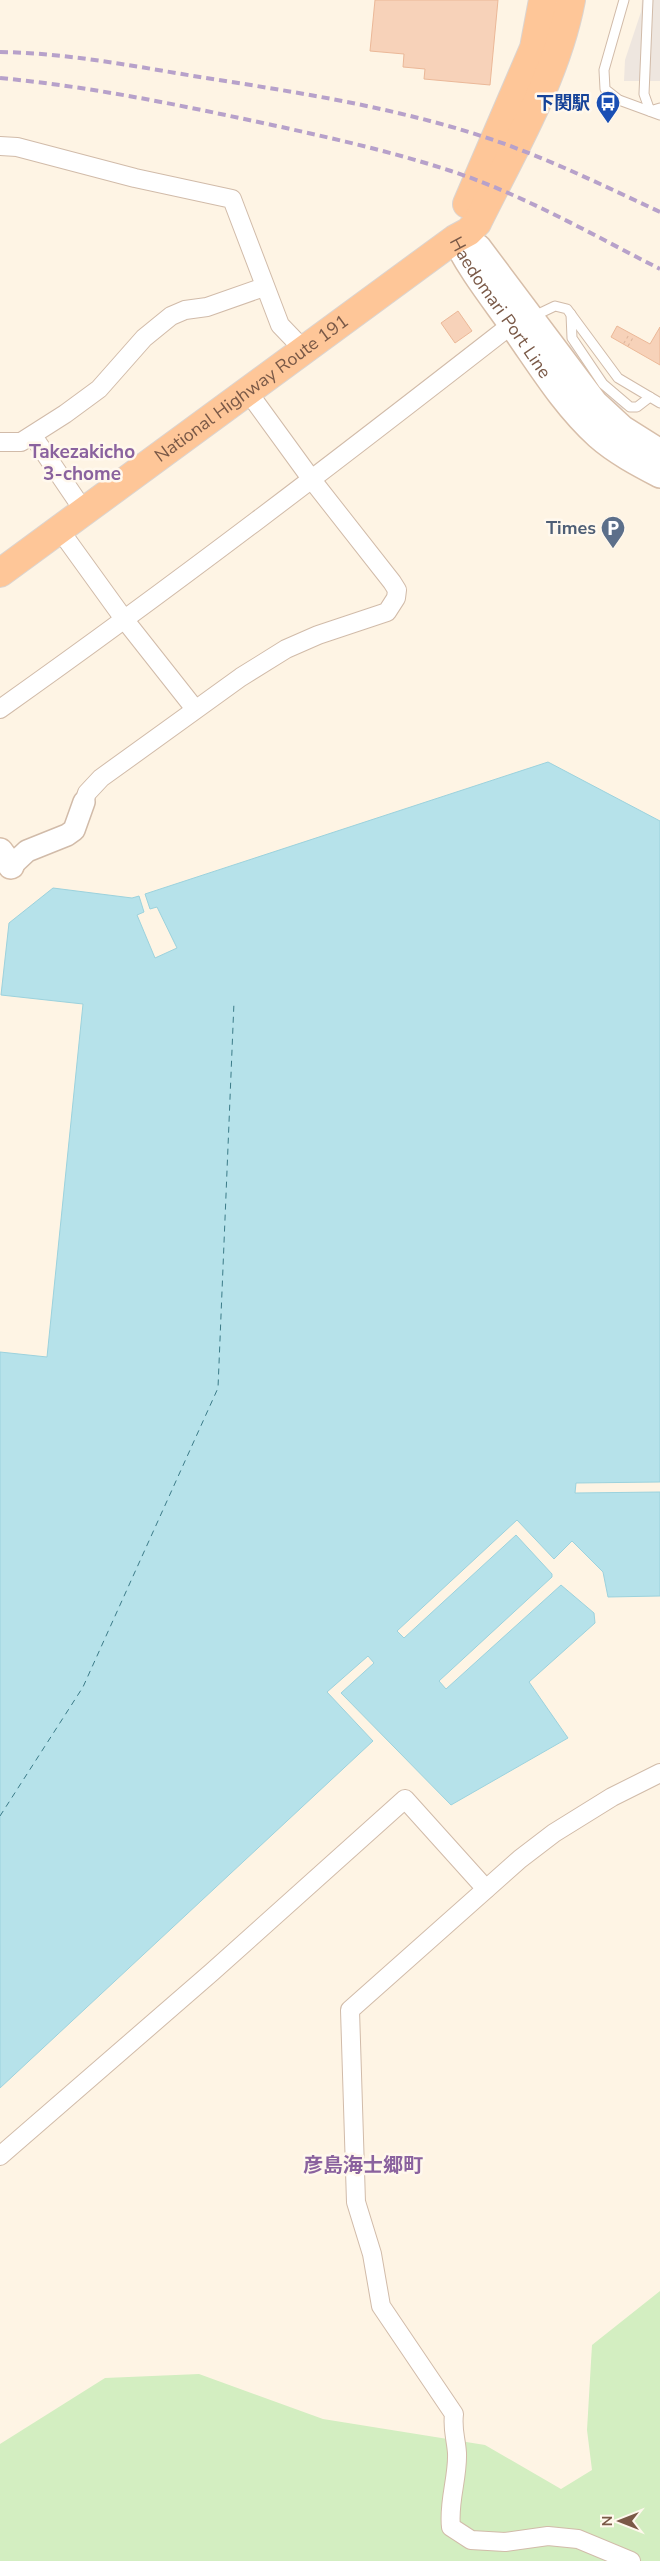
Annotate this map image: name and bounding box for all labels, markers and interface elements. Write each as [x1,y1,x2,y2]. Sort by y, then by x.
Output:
bus stop icon: 下関駅 [595,90,621,124]
place label: 下関駅 [536,91,590,115]
street label: Haedomari Port Line [444,232,557,383]
street label: National Highway Route 191 [150,309,353,468]
district label: Takezakicho 3-chome [29,439,135,487]
parking icon: Times [600,515,626,549]
place label: Times [546,516,596,540]
district label: 彦島海士郷町 [303,2152,423,2179]
north arrow [595,2496,645,2546]
text: N [598,2516,617,2526]

